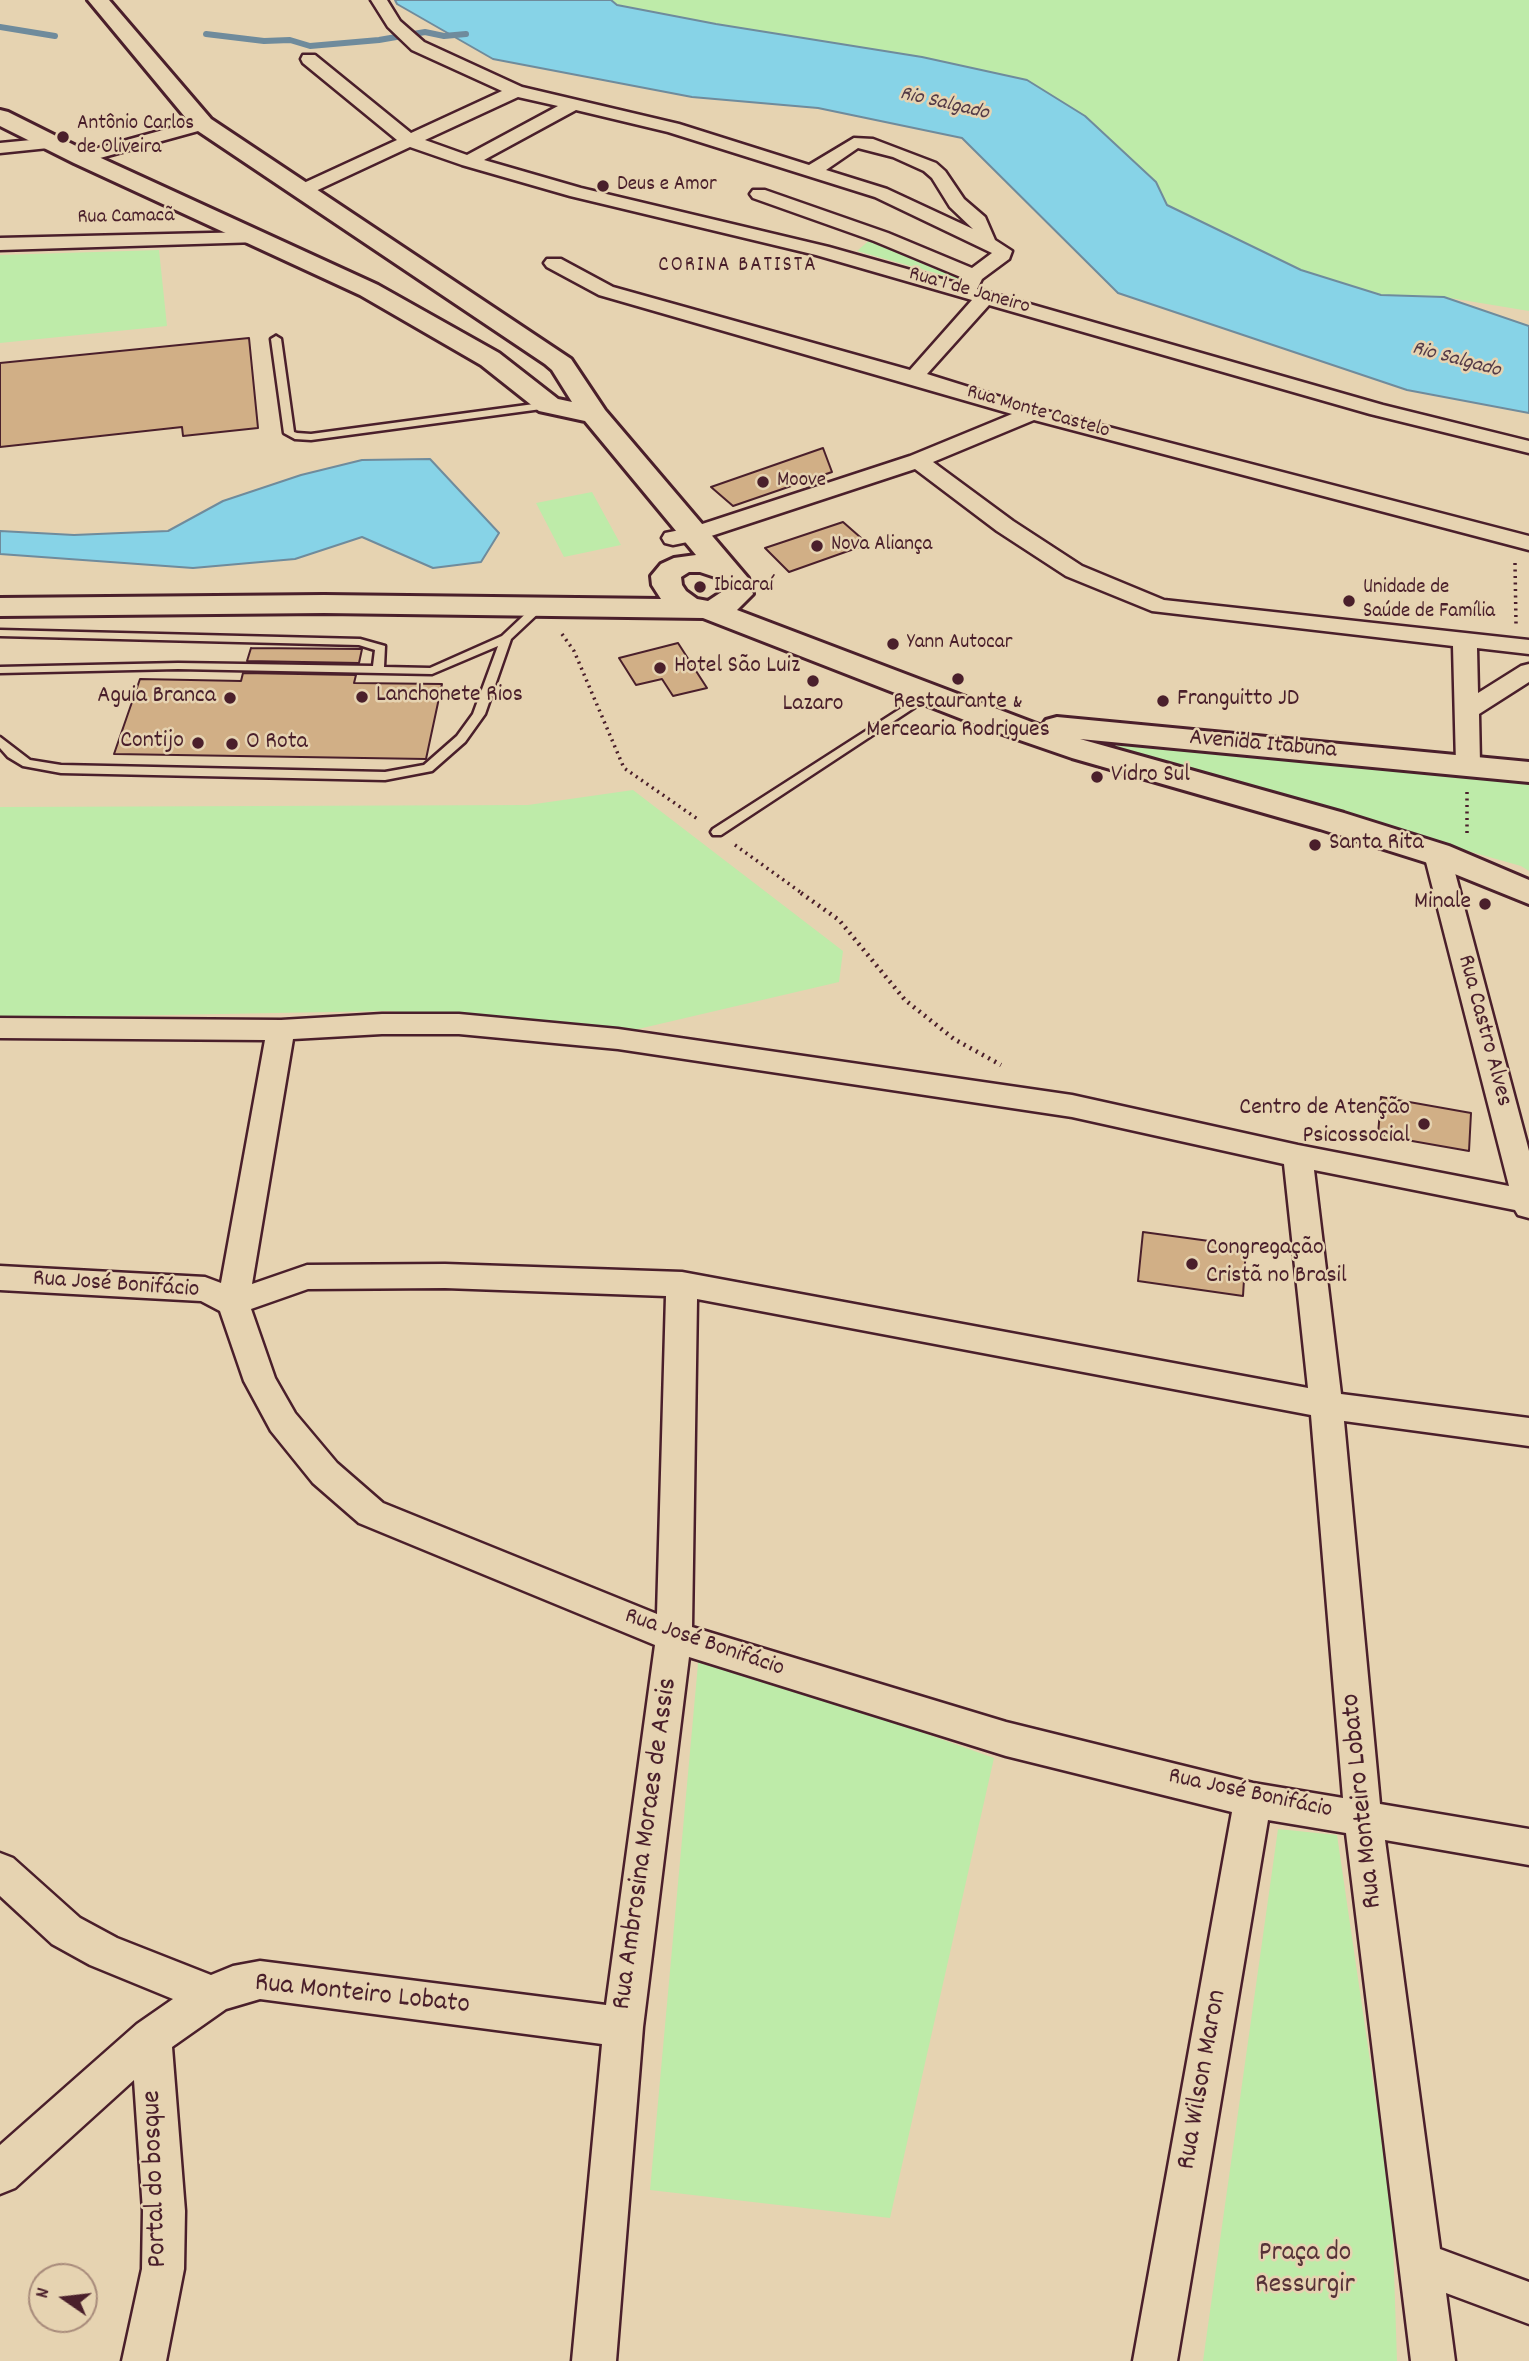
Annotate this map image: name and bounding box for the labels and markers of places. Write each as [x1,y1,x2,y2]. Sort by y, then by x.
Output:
place label: Antônio Carlos de Oliveira [77,112,194,162]
marker: Antônio Carlos de Oliveira [55,129,71,145]
place label: Deus e Amor [617,173,717,199]
marker: Deus e Amor [595,178,611,194]
place label: Moove [777,469,826,495]
marker: Moove [755,474,771,490]
place label: Nova Aliança [831,533,932,559]
marker: Nova Aliança [809,538,825,554]
place label: Ibicaraí [714,574,773,600]
place label: Unidade de Saúde de Família [1363,576,1495,626]
marker: Ibicaraí [692,579,708,595]
marker: Unidade de Saúde de Família [1341,593,1357,609]
place label: Yann Autocar [907,631,1012,657]
marker: Yann Autocar [885,636,901,652]
place label: Hotel São Luiz [674,654,800,682]
marker: Hotel São Luiz [652,660,668,676]
marker: Restaurante & Mercearia Rodrigues [950,671,966,687]
marker: Lazaro [805,673,821,689]
place label: Lanchonete Rios [376,683,523,711]
place label: Aguia Branca [97,684,216,712]
place label: Franguitto JD [1177,687,1299,715]
marker: Lanchonete Rios [354,689,370,705]
marker: Aguia Branca [222,690,238,706]
place label: Restaurante & Mercearia Rodrigues [866,690,1050,746]
place label: Lazaro [782,692,844,720]
marker: Franguitto JD [1155,693,1171,709]
place label: Contijo [120,729,184,757]
place label: O Rota [246,730,308,758]
marker: Contijo [190,735,206,751]
marker: O Rota [224,736,240,752]
place label: Vidro Sul [1111,763,1190,791]
marker: Vidro Sul [1089,769,1105,785]
place label: Santa Rita [1329,831,1424,859]
marker: Santa Rita [1307,837,1323,853]
place label: Minale [1414,890,1471,918]
marker: Minale [1477,896,1493,912]
place label: Centro de Atenção Psicossocial [1239,1096,1410,1152]
marker: Centro de Atenção Psicossocial [1416,1116,1432,1132]
place label: Congregação Cristã no Brasil [1206,1236,1347,1292]
marker: Congregação Cristã no Brasil [1184,1256,1200,1272]

